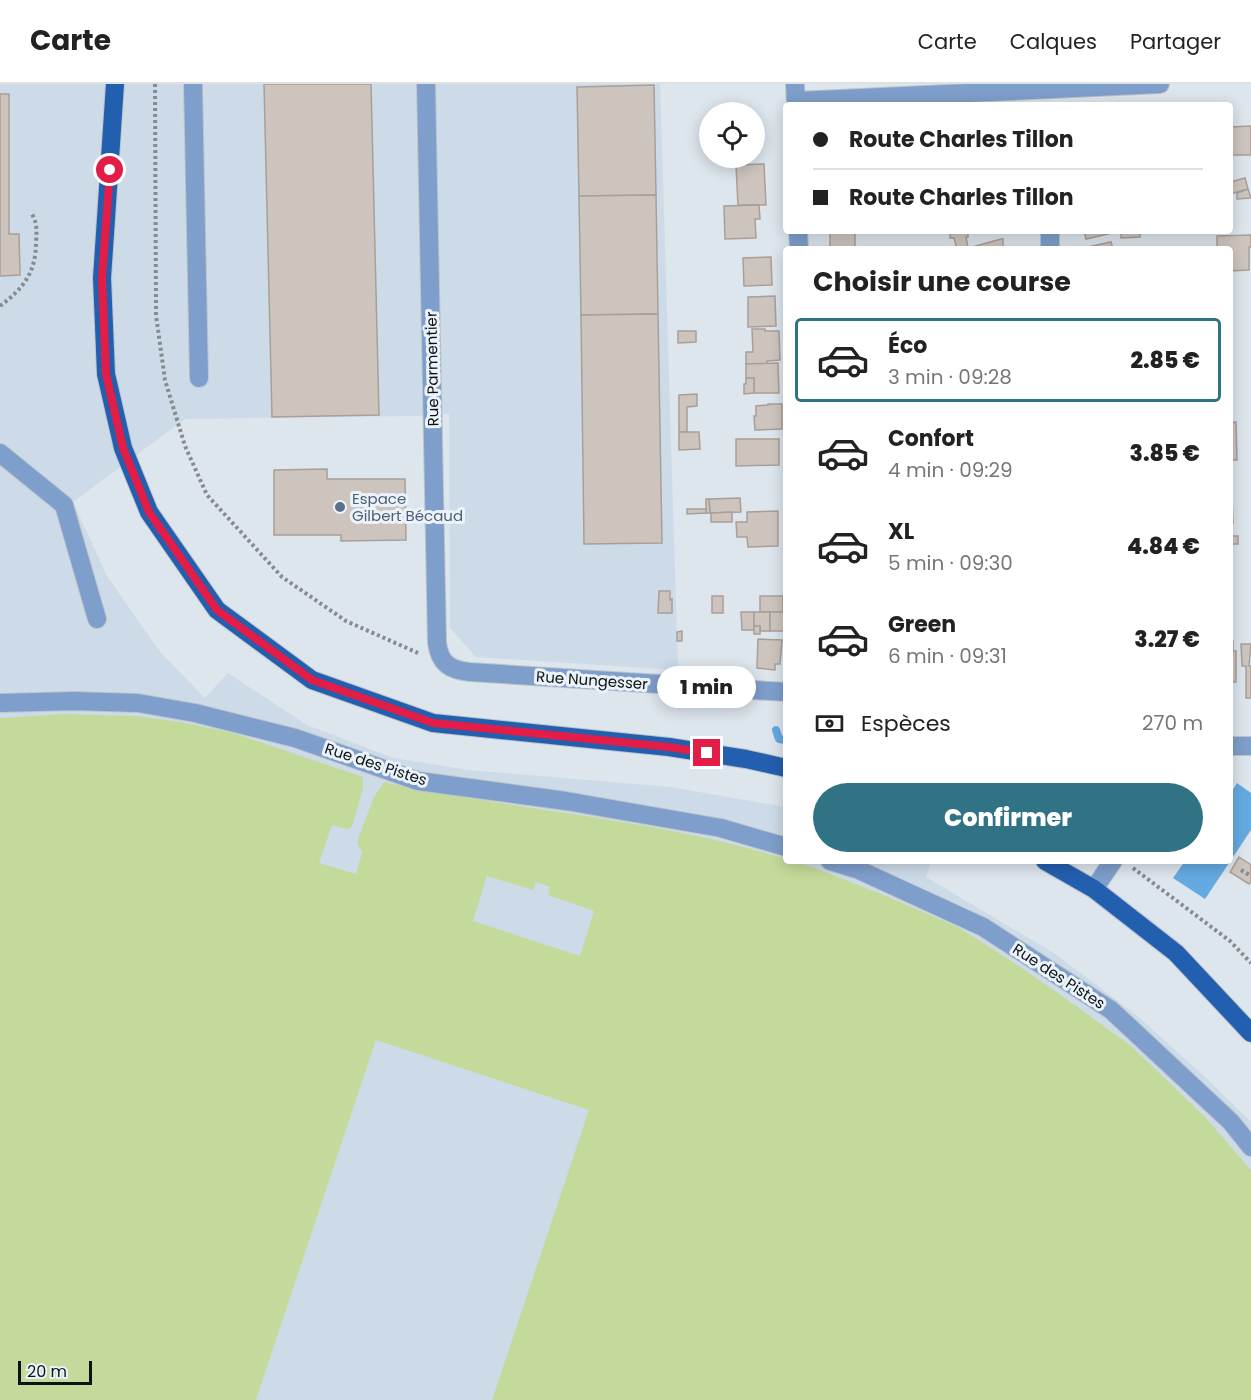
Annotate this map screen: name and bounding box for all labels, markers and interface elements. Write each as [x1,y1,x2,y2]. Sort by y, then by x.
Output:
text: Carte [30,21,111,60]
text: Carte [918,27,977,56]
text: Calques [1010,27,1097,56]
text: Partager [1130,27,1221,56]
map controls [699,102,765,168]
button: locate [699,102,765,168]
text: Route Charles Tillon [849,124,1074,155]
route start [96,156,123,183]
text: Route Charles Tillon [849,182,1074,213]
text: Choisir une course [813,263,1071,300]
street label: Rue Parmentier [420,311,444,427]
text: Éco [888,330,927,361]
icon: car [816,333,870,387]
text: 2.85 € [1130,345,1200,376]
text: 3 min · 09:28 [888,363,1012,391]
text: Confort [888,423,974,454]
icon: car [816,426,870,480]
text: 3.85 € [1130,438,1200,469]
text: 4 min · 09:29 [888,456,1013,484]
place label: Espace Gilbert Bécaud [352,488,463,526]
marker: Espace Gilbert Bécaud [333,500,347,514]
text: XL [888,516,914,547]
icon: car [816,519,870,573]
text: 4.84 € [1127,531,1200,562]
text: 5 min · 09:30 [888,549,1013,577]
text: Green [888,609,956,640]
icon: car [816,612,870,666]
text: 3.27 € [1134,624,1200,655]
text: 6 min · 09:31 [888,642,1007,670]
street label: Rue Nungesser [536,666,649,694]
callout: 1 min [658,666,756,708]
text: 1 min [680,673,733,701]
icon: cash [813,707,846,740]
text: Espèces [861,708,951,739]
text: 270 m [1142,709,1203,737]
street label: Rue des Pistes [322,738,430,790]
route end [693,739,720,766]
button: Confirmer [813,783,1203,852]
street label: Rue des Pistes [1009,938,1109,1014]
scale bar [18,1358,92,1386]
text: 20 m [27,1360,67,1383]

